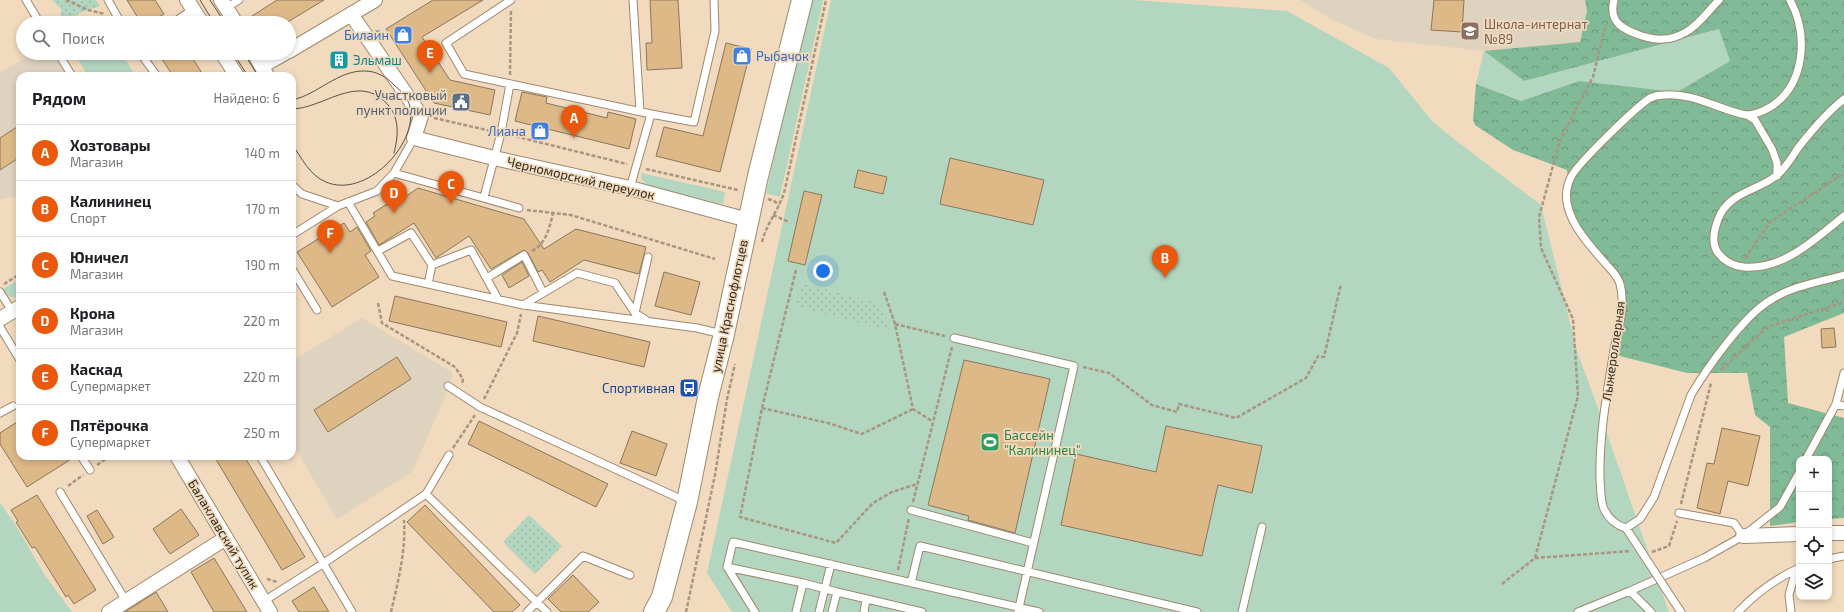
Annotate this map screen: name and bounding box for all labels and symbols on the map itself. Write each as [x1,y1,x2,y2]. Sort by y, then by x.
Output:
place label: Школа-интернат №89 [1484,16,1588,47]
school or university icon: Школа-интернат №89 [1459,20,1481,42]
shop icon: Билайн [392,24,414,46]
place label: Билайн [344,27,389,43]
pin: E [417,40,443,73]
shop icon: Рыбачок [731,45,753,67]
place label: Рыбачок [756,48,809,64]
building icon: Эльмаш [328,49,350,71]
place label: Эльмаш [353,52,402,68]
place label: Участковый пункт полиции [356,87,447,118]
public building icon: Участковый пункт полиции [450,91,472,113]
pin: A [561,105,587,138]
shop icon: Лиана [529,120,551,142]
place label: Лиана [488,123,526,139]
street label: Черноморский переулок [506,153,656,203]
pin: C [438,171,464,204]
pin: D [381,180,407,213]
pin: F [317,220,343,253]
street label: улица Краснофлотцев [707,238,751,374]
pin: B [1152,245,1178,278]
your location [813,261,833,281]
street label: Лыжероллерная [1598,300,1628,402]
bus stop icon: Спортивная [678,377,700,399]
place label: Спортивная [602,380,675,396]
place label: Бассейн "Калининец" [1004,427,1080,458]
sports icon: Бассейн "Калининец" [979,431,1001,453]
street label: Балаклавский тупик [185,476,263,592]

